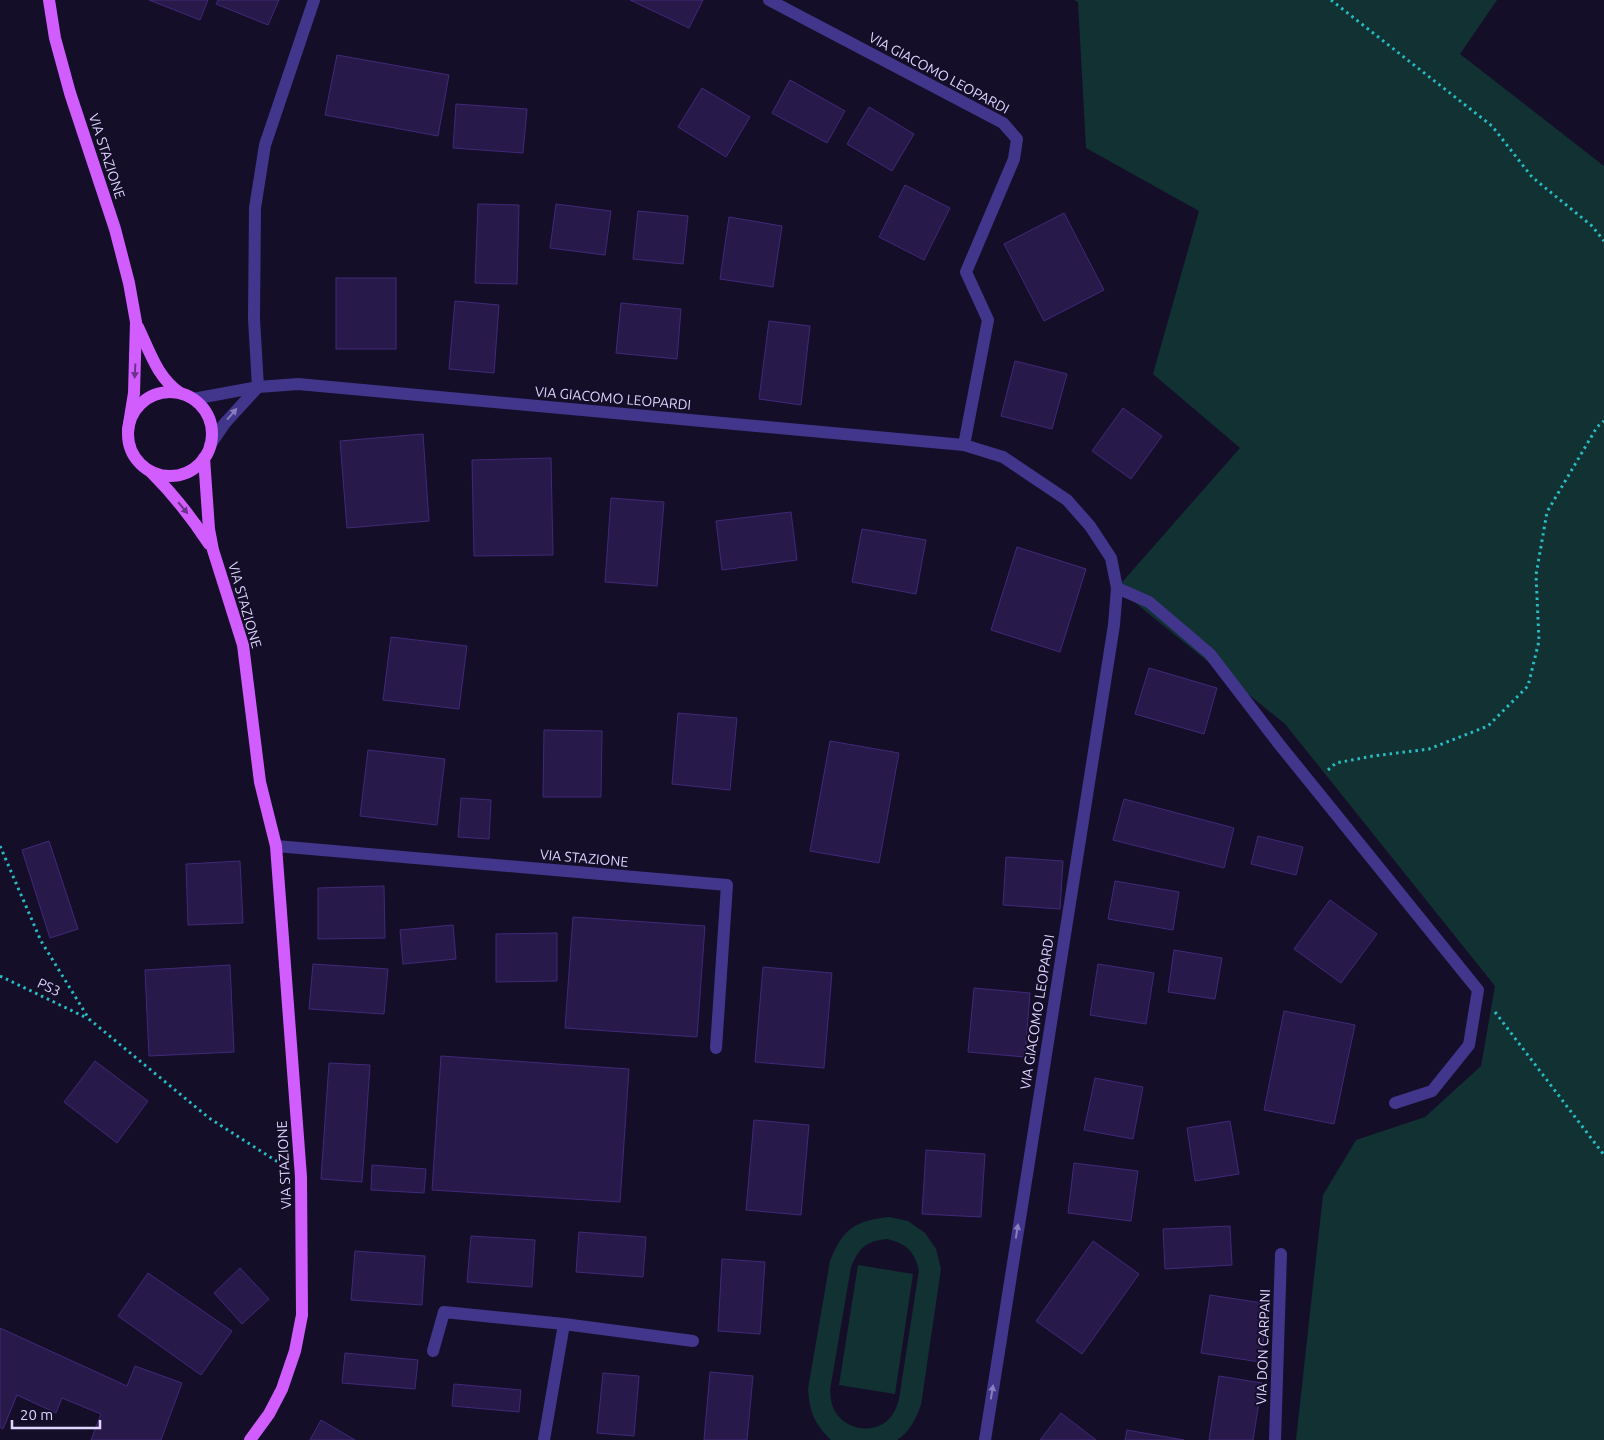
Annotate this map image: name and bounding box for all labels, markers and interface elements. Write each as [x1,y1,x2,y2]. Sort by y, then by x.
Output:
street label: VIA GIACOMO LEOPARDI [866,29,1012,117]
street label: VIA STAZIONE [86,111,128,201]
one-way arrow [131,363,139,379]
street label: VIA GIACOMO LEOPARDI [534,383,692,413]
one-way arrow [227,408,238,421]
one-way arrow [178,501,189,514]
street label: VIA STAZIONE [225,560,265,650]
street label: VIA STAZIONE [539,846,629,870]
street label: VIA GIACOMO LEOPARDI [1017,933,1057,1091]
street label: PS3 [35,975,63,999]
street label: VIA STAZIONE [274,1120,294,1210]
one-way arrow [1014,1223,1022,1239]
street label: VIA DON CARPANI [1253,1289,1273,1405]
one-way arrow [989,1383,997,1399]
scale bar [12,1398,100,1430]
text: 20 m [20,1406,53,1423]

